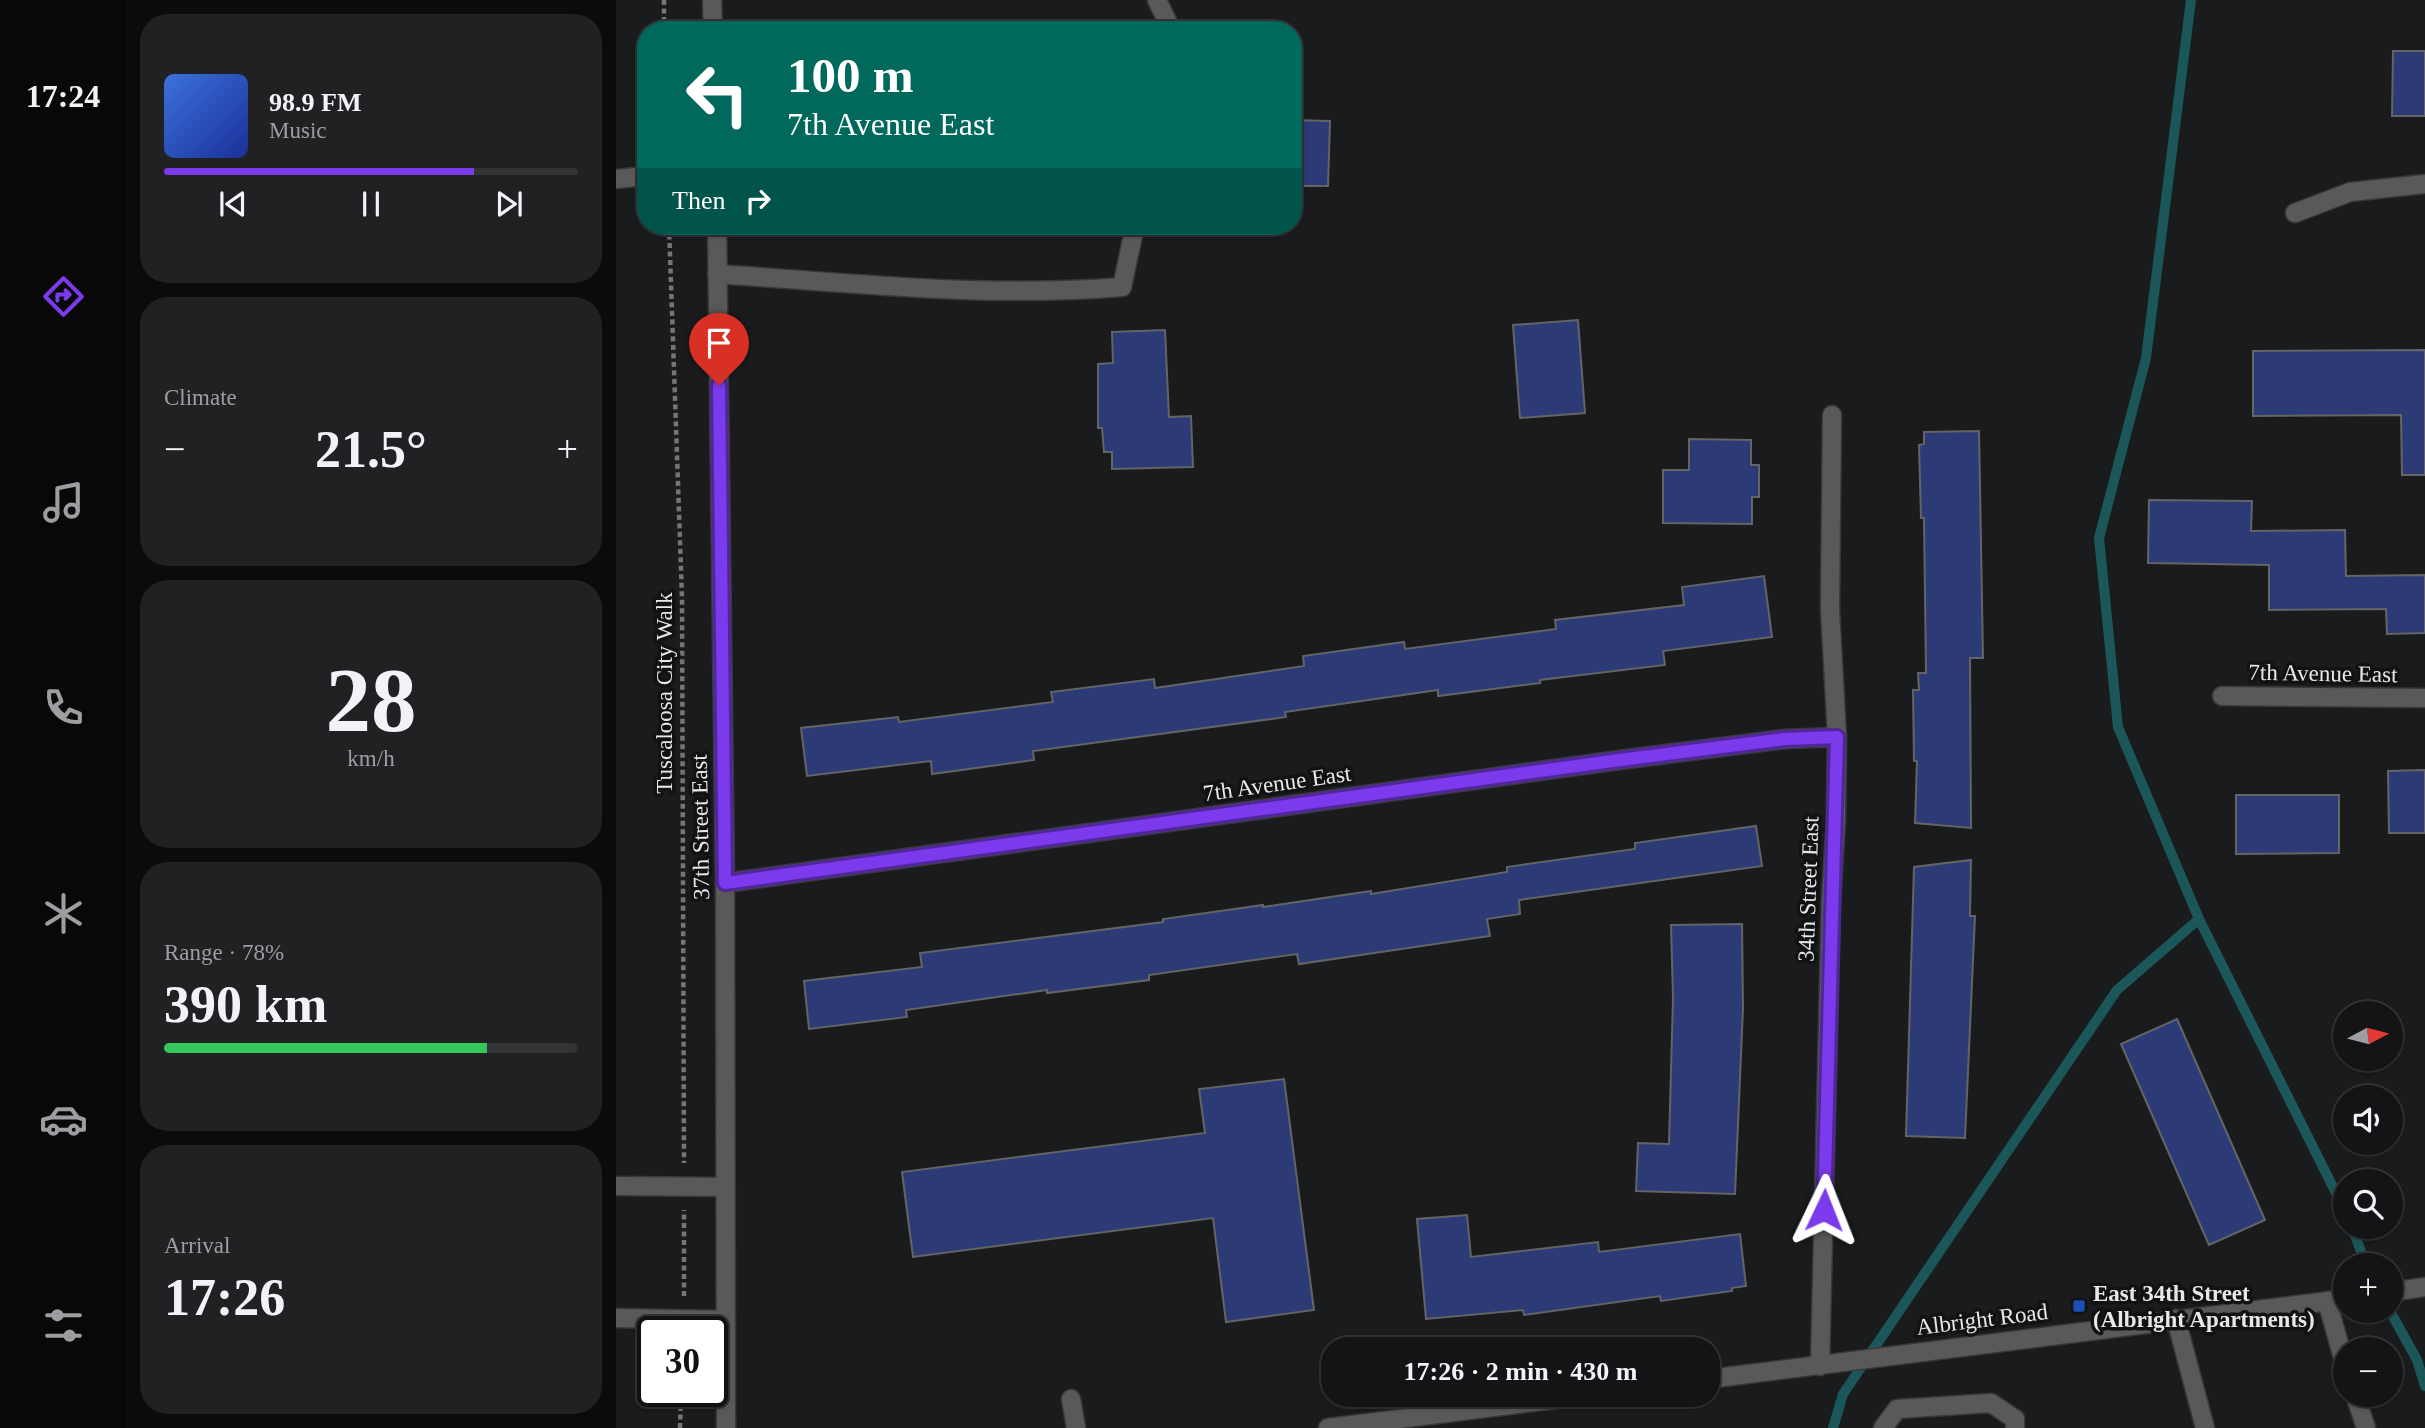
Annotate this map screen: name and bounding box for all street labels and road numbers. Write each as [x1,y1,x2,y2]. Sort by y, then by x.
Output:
street label: Tuscaloosa City Walk [652,592,677,794]
street label: 7th Avenue East [2248,660,2398,687]
street label: 37th Street East [687,753,714,900]
street label: 7th Avenue East [1202,761,1353,806]
street label: 34th Street East [1793,815,1824,962]
street label: Albright Road [1915,1299,2050,1340]

